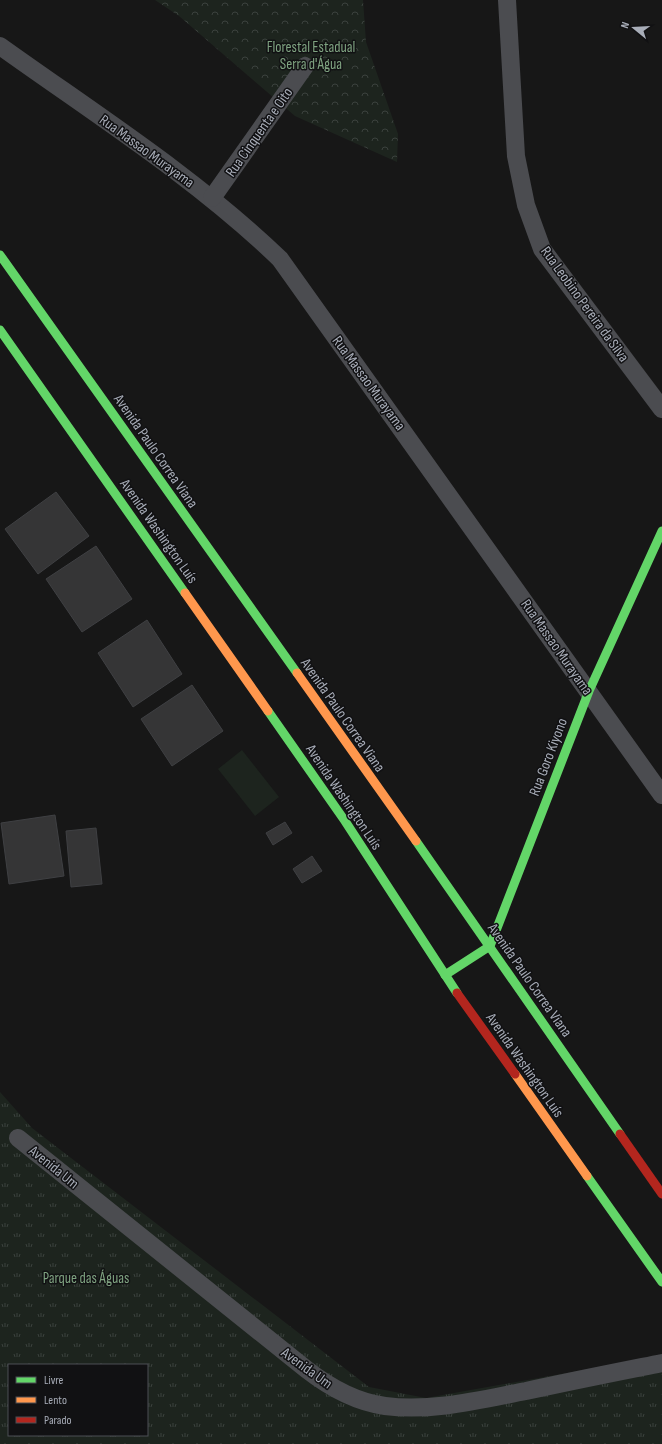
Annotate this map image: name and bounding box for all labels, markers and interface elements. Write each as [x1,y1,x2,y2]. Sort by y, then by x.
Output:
north arrow [614,8,654,48]
text: N [618,20,632,30]
park label: Florestal Estadual Serra d'Água [267,38,355,74]
street label: Rua Cinquenta e Oito [222,84,297,181]
street label: Rua Massao Murayama [96,111,198,192]
street label: Rua Leobino Pereira da Silva [536,243,633,366]
street label: Rua Massao Murayama [328,332,410,435]
street label: Avenida Paulo Correa Viana [109,390,202,512]
street label: Avenida Washington Luís [115,475,202,587]
street label: Rua Massao Murayama [517,596,597,699]
street label: Avenida Paulo Correa Viana [296,654,389,776]
street label: Rua Goro Kiyono [525,716,572,799]
street label: Avenida Washington Luís [301,740,386,854]
street label: Avenida Paulo Correa Viana [483,919,576,1041]
street label: Avenida Washington Luís [481,1009,568,1121]
street label: Avenida Um [24,1141,82,1193]
park label: Parque das Águas [43,1269,129,1288]
street label: Avenida Um [277,1343,336,1393]
legend [8,1364,148,1436]
text: Livre [44,1373,64,1388]
text: Lento [44,1393,67,1408]
text: Parado [44,1413,71,1428]

